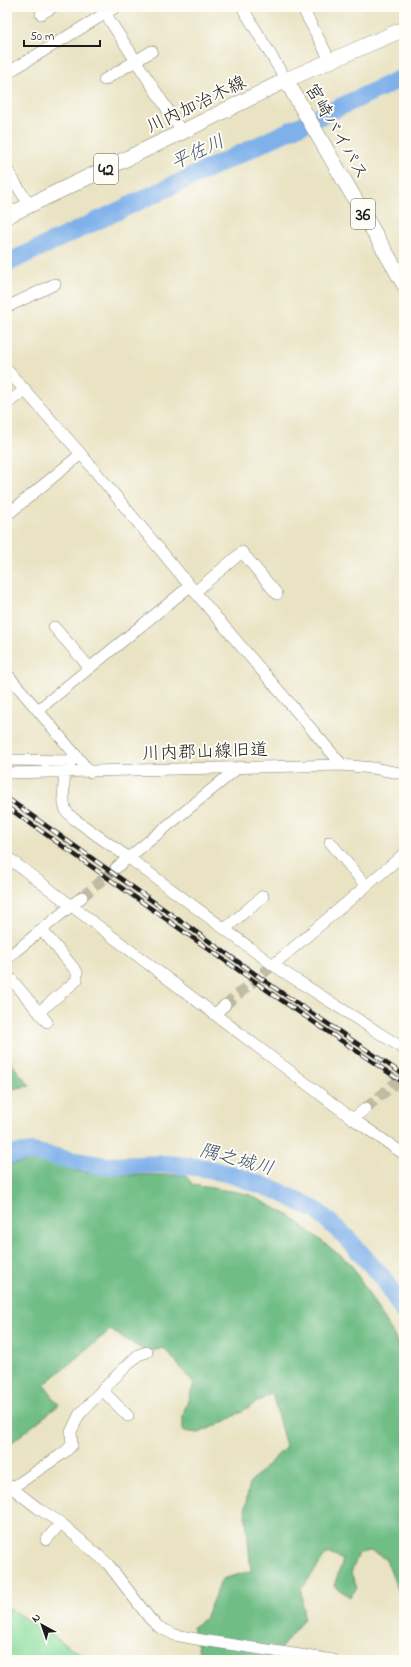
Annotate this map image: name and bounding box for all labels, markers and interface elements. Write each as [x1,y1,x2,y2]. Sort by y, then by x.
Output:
scale bar [24,22,100,48]
text: 50 m [30,28,54,46]
street label: 川内加治木線 [143,70,251,141]
street label: 宮崎バイパス [297,79,373,185]
water label: 平佐川 [167,129,230,178]
road number: 42 [94,154,118,184]
road number: 36 [351,199,375,229]
street label: 川内郡山線旧道 [142,738,268,768]
water label: 隅之城川 [196,1138,277,1183]
north arrow [22,1605,62,1645]
text: N [28,1610,44,1627]

